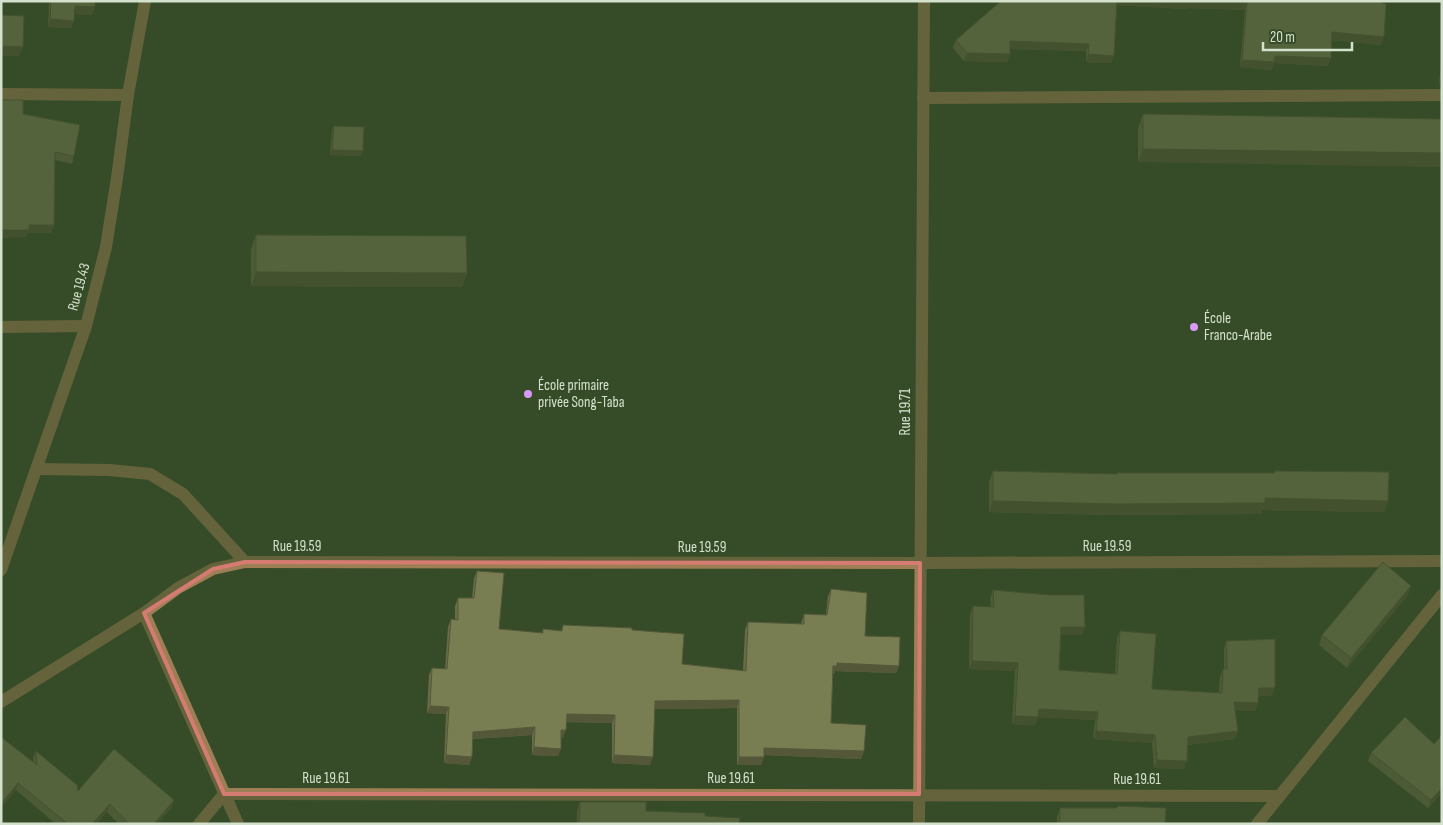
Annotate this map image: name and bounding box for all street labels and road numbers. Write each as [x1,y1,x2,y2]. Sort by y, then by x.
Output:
street label: Rue 19.43 [64,261,94,313]
street label: Rue 19.71 [896,388,915,435]
street label: Rue 19.59 [273,537,321,556]
street label: Rue 19.59 [1083,537,1131,556]
street label: Rue 19.59 [678,538,726,557]
street label: Rue 19.61 [302,769,350,788]
street label: Rue 19.61 [707,769,755,788]
street label: Rue 19.61 [1113,770,1161,789]

